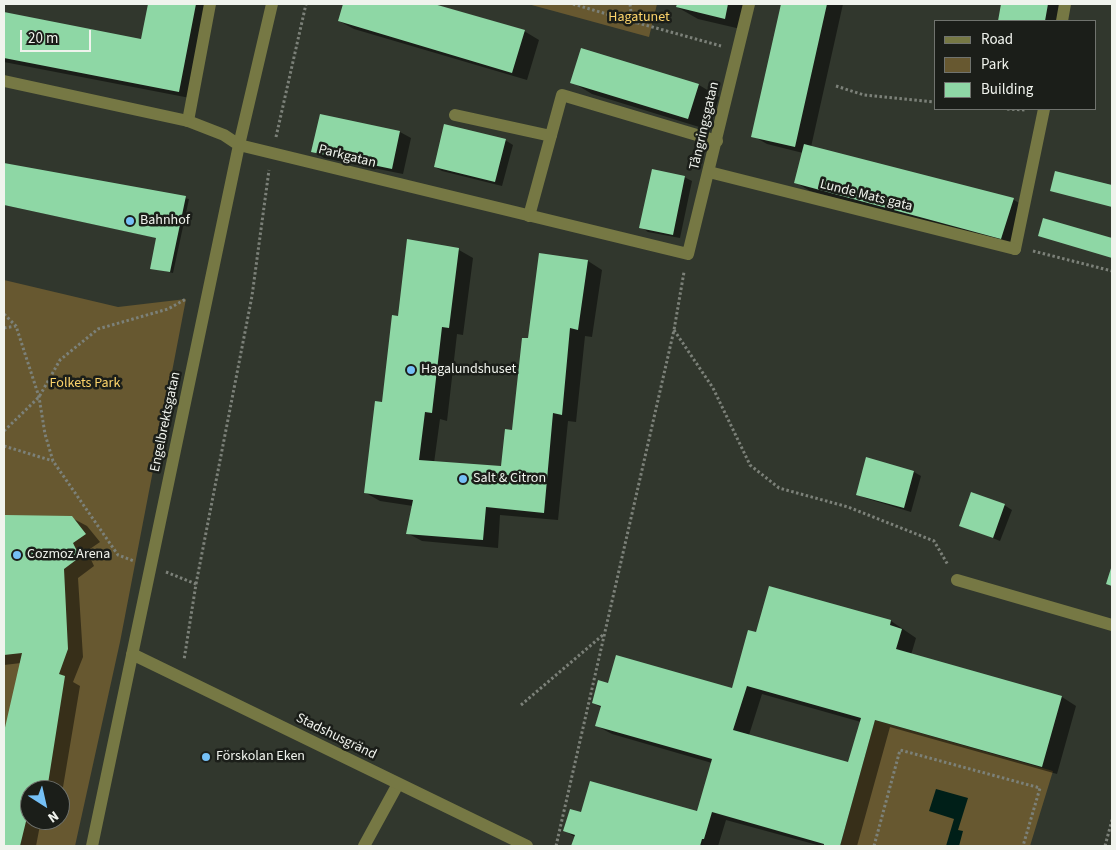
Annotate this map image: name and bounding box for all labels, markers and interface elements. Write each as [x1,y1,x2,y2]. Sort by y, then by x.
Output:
park label: Hagatunet [608,10,670,26]
scale bar [22,20,94,52]
legend [934,20,1096,110]
text: 20 m [28,28,58,49]
text: Road [981,29,1013,50]
text: Park [981,54,1009,75]
text: Building [981,79,1033,100]
street label: Tångringsgatan [687,80,723,172]
street label: Parkgatan [316,142,378,172]
street label: Lunde Mats gata [818,176,914,216]
place label: Bahnhof [140,213,190,229]
marker: Bahnhof [124,215,136,227]
place label: Hagalundshuset [421,362,516,378]
marker: Hagalundshuset [405,364,417,376]
street label: Engelbrektsgatan [147,370,185,474]
park label: Folkets Park [50,376,120,392]
place label: Salt & Citron [473,471,546,487]
marker: Salt & Citron [457,473,469,485]
place label: Cozmoz Arena [27,547,110,563]
marker: Cozmoz Arena [11,549,23,561]
street label: Stadshusgränd [293,710,379,764]
place label: Förskolan Eken [216,749,305,765]
marker: Förskolan Eken [200,751,212,763]
north arrow [20,780,70,830]
text: N [43,806,63,827]

